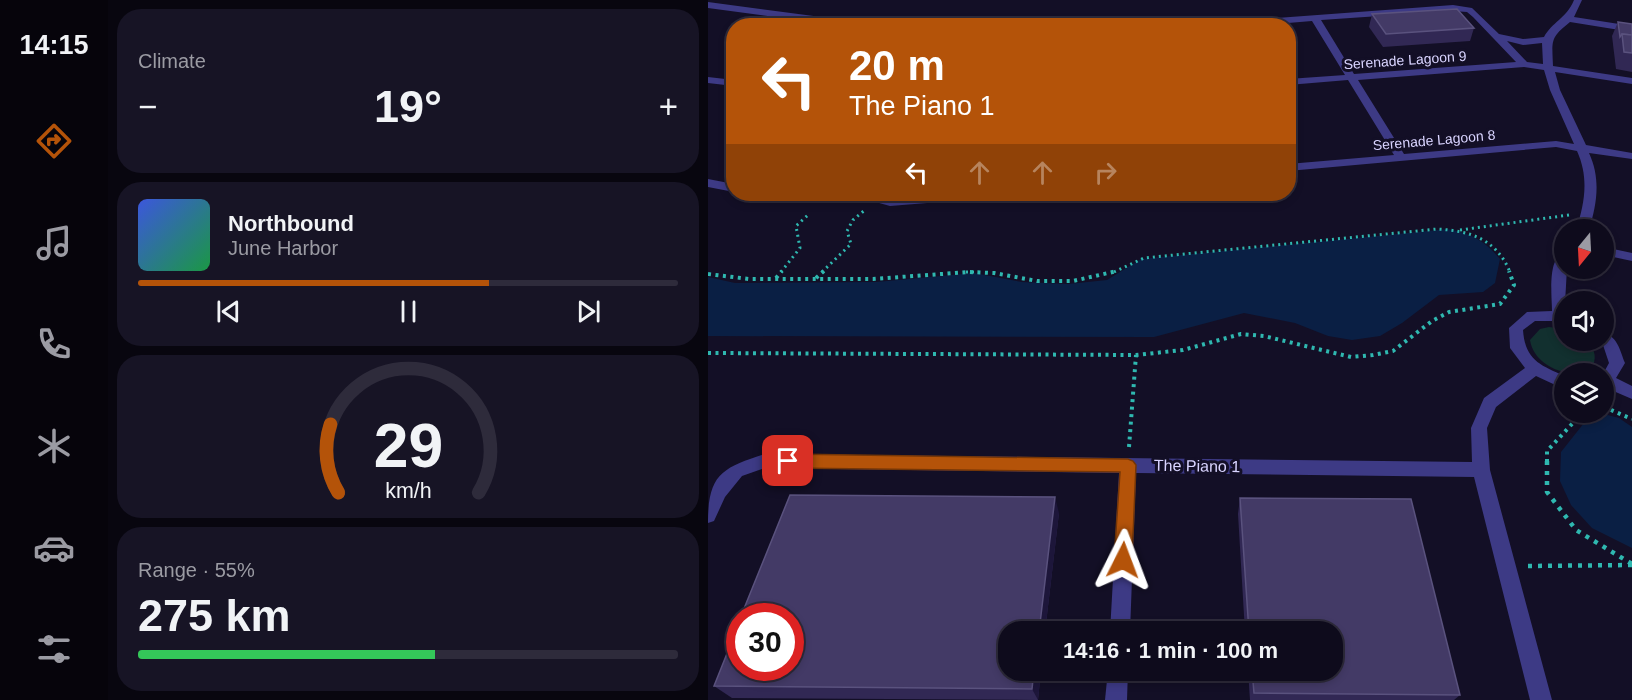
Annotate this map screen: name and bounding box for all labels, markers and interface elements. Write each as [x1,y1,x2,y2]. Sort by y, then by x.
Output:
text: 14:15 [19,30,89,60]
icon: left [750,42,828,120]
text: 20 m [849,42,945,89]
street label: Serenade Lagoon 9 [1343,48,1467,72]
text: Climate [138,50,206,72]
text: 19° [374,81,442,132]
text: − [138,88,157,125]
text: + [659,88,678,125]
text: The Piano 1 [849,91,995,121]
icon: directions [33,120,75,162]
street label: Serenade Lagoon 8 [1372,127,1496,153]
icon: left [900,156,933,189]
icon: ahead [963,156,996,189]
icon: ahead [1026,156,1059,189]
icon: right [1089,156,1122,189]
text: Northbound [228,211,354,236]
north arrow [1554,219,1614,279]
map controls [1554,219,1614,423]
icon: music [33,222,75,264]
text: June Harbor [228,237,338,259]
button: sound [1554,291,1614,351]
icon: previous [212,295,245,328]
icon: pause [392,295,425,328]
icon: next [572,295,605,328]
icon: phone [33,323,75,365]
button: layers [1554,363,1614,423]
text: 29 [373,412,443,481]
icon: climate [33,425,75,467]
pin [762,435,813,486]
icon: arrive [771,444,804,477]
street label: The Piano 1 [1154,457,1240,475]
text: km/h [385,480,431,504]
icon: car [33,527,75,569]
position arrow [1091,528,1155,592]
text: Range · 55% [138,559,255,581]
text: 275 km [138,590,291,641]
speed limit sign: 30 [726,603,804,681]
icon: filters [33,628,75,670]
text: 14:16 · 1 min · 100 m [1063,638,1278,663]

